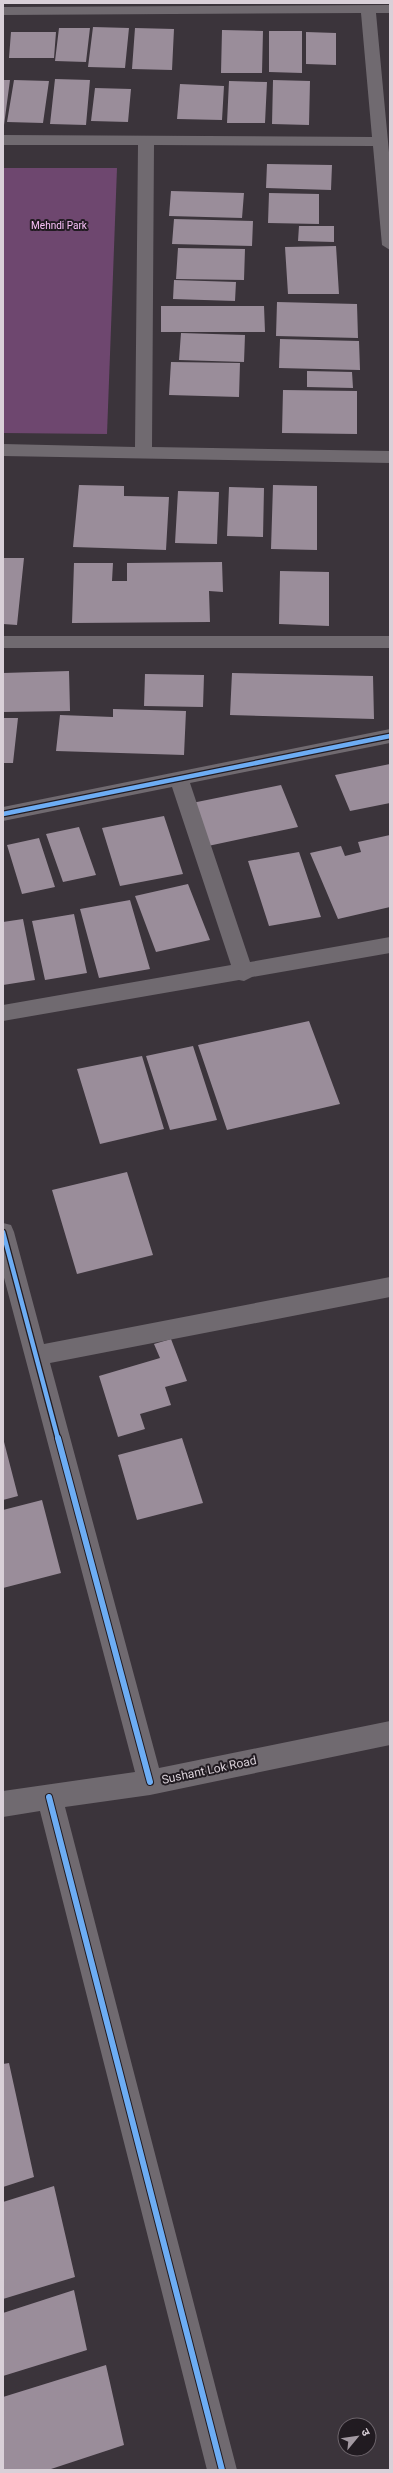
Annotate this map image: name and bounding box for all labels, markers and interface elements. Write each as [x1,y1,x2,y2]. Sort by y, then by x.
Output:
park label: Mehndi Park [31,220,88,231]
street label: Sushant Lok Road [160,1753,258,1787]
north arrow [337,2417,377,2457]
text: उ [358,2426,373,2439]

